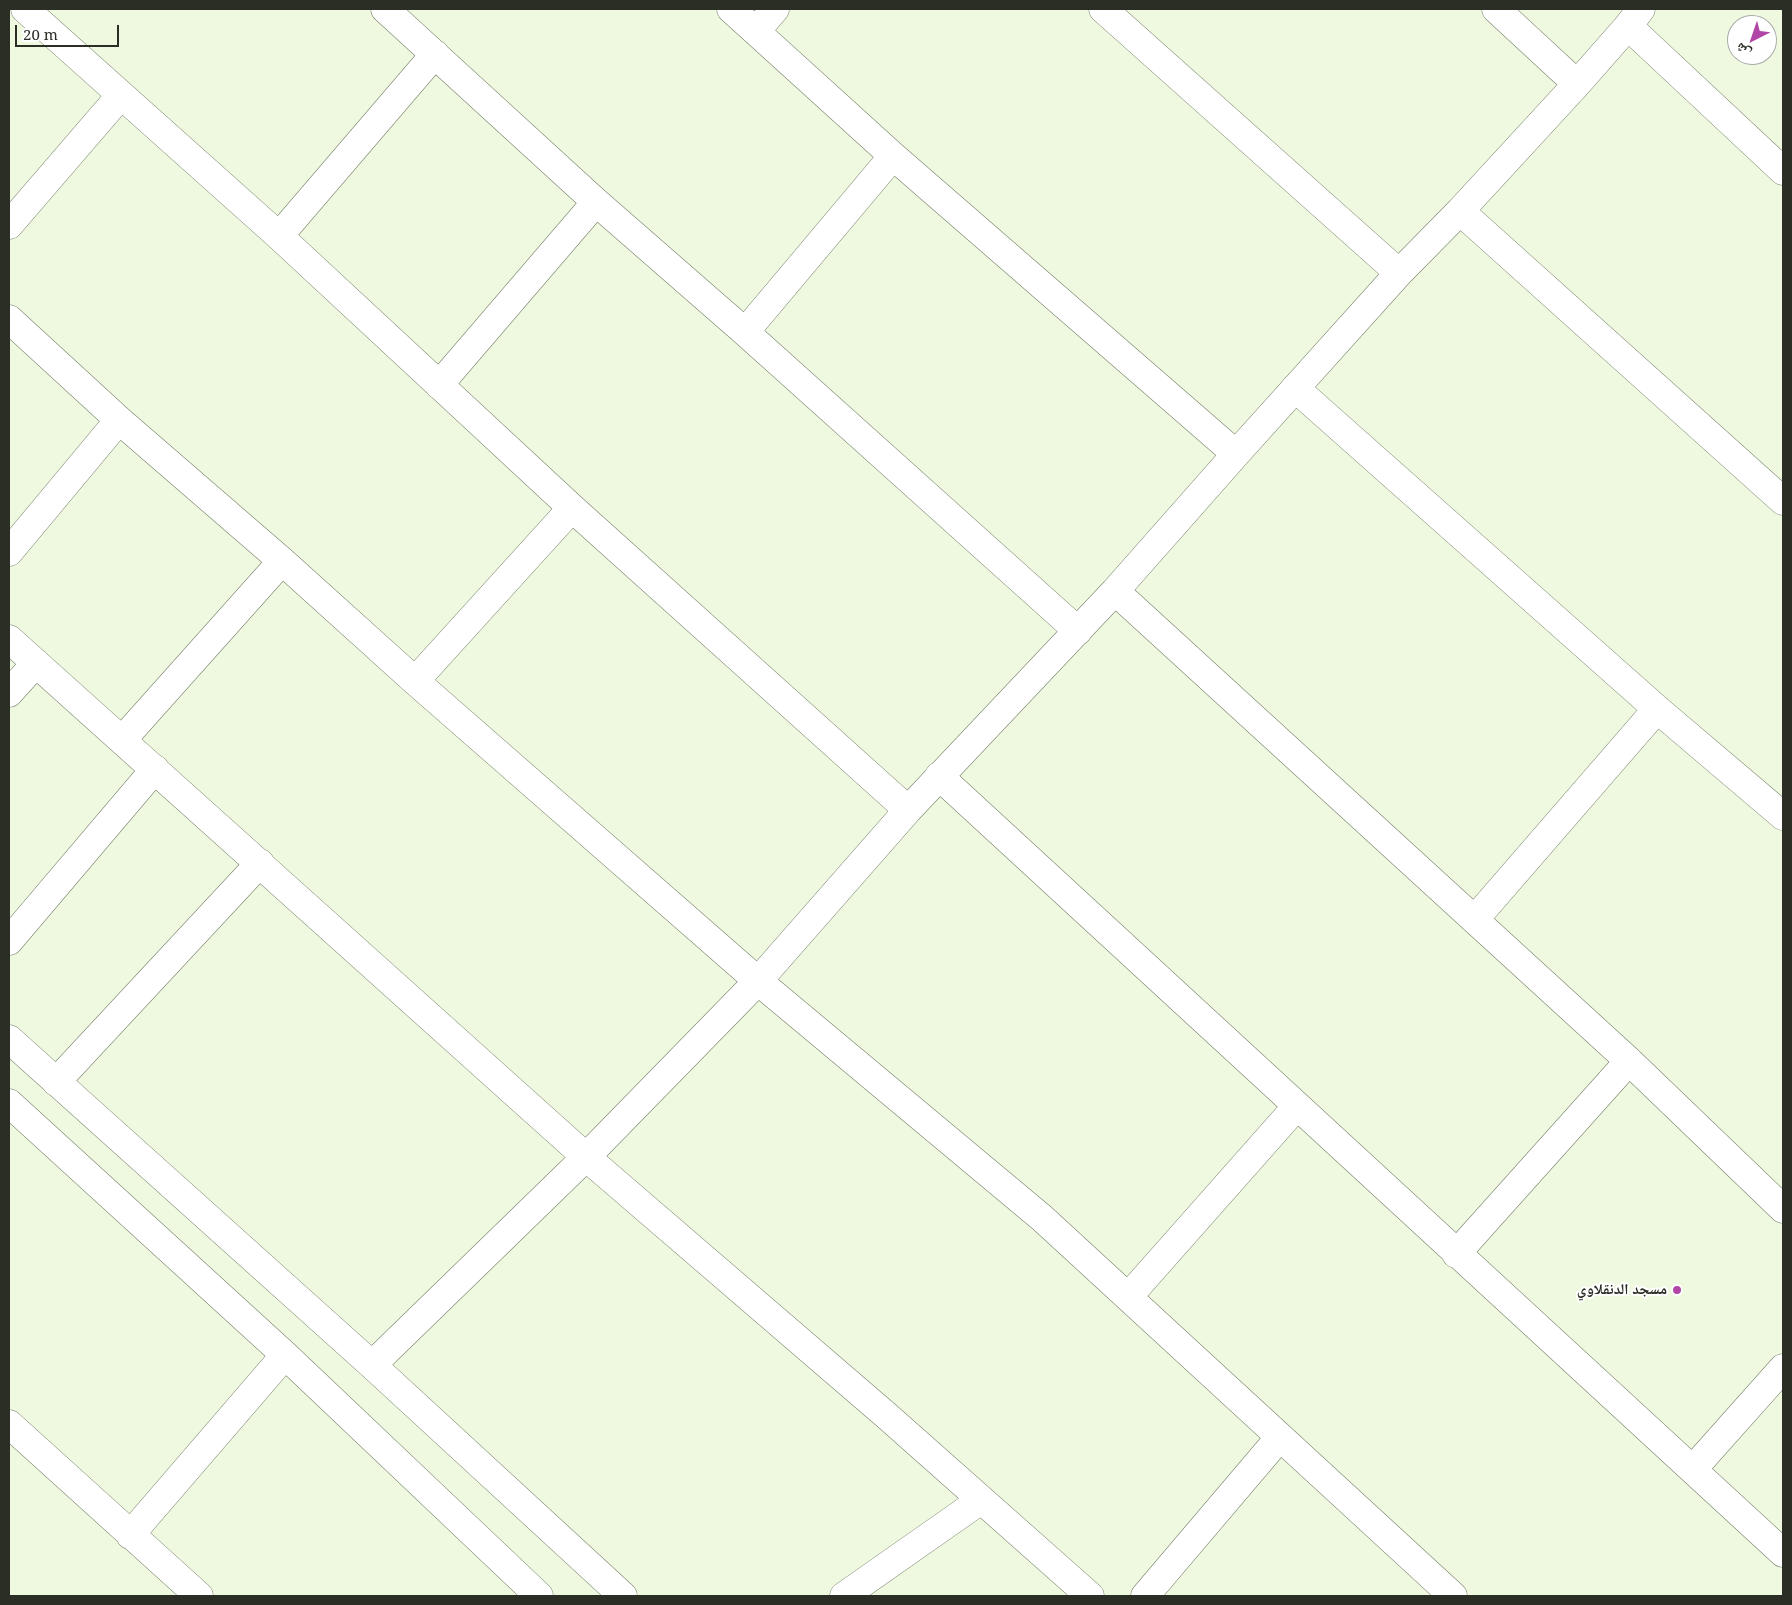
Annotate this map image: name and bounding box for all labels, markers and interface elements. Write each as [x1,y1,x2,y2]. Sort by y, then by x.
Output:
scale bar [18,15,121,47]
north arrow [1727,15,1777,65]
text: 20 m [23,24,58,44]
text: ش [1731,39,1754,63]
place label: مسجد الدنقلاوي [1577,1281,1667,1299]
marker: مسجد الدنقلاوي [1671,1284,1683,1296]

